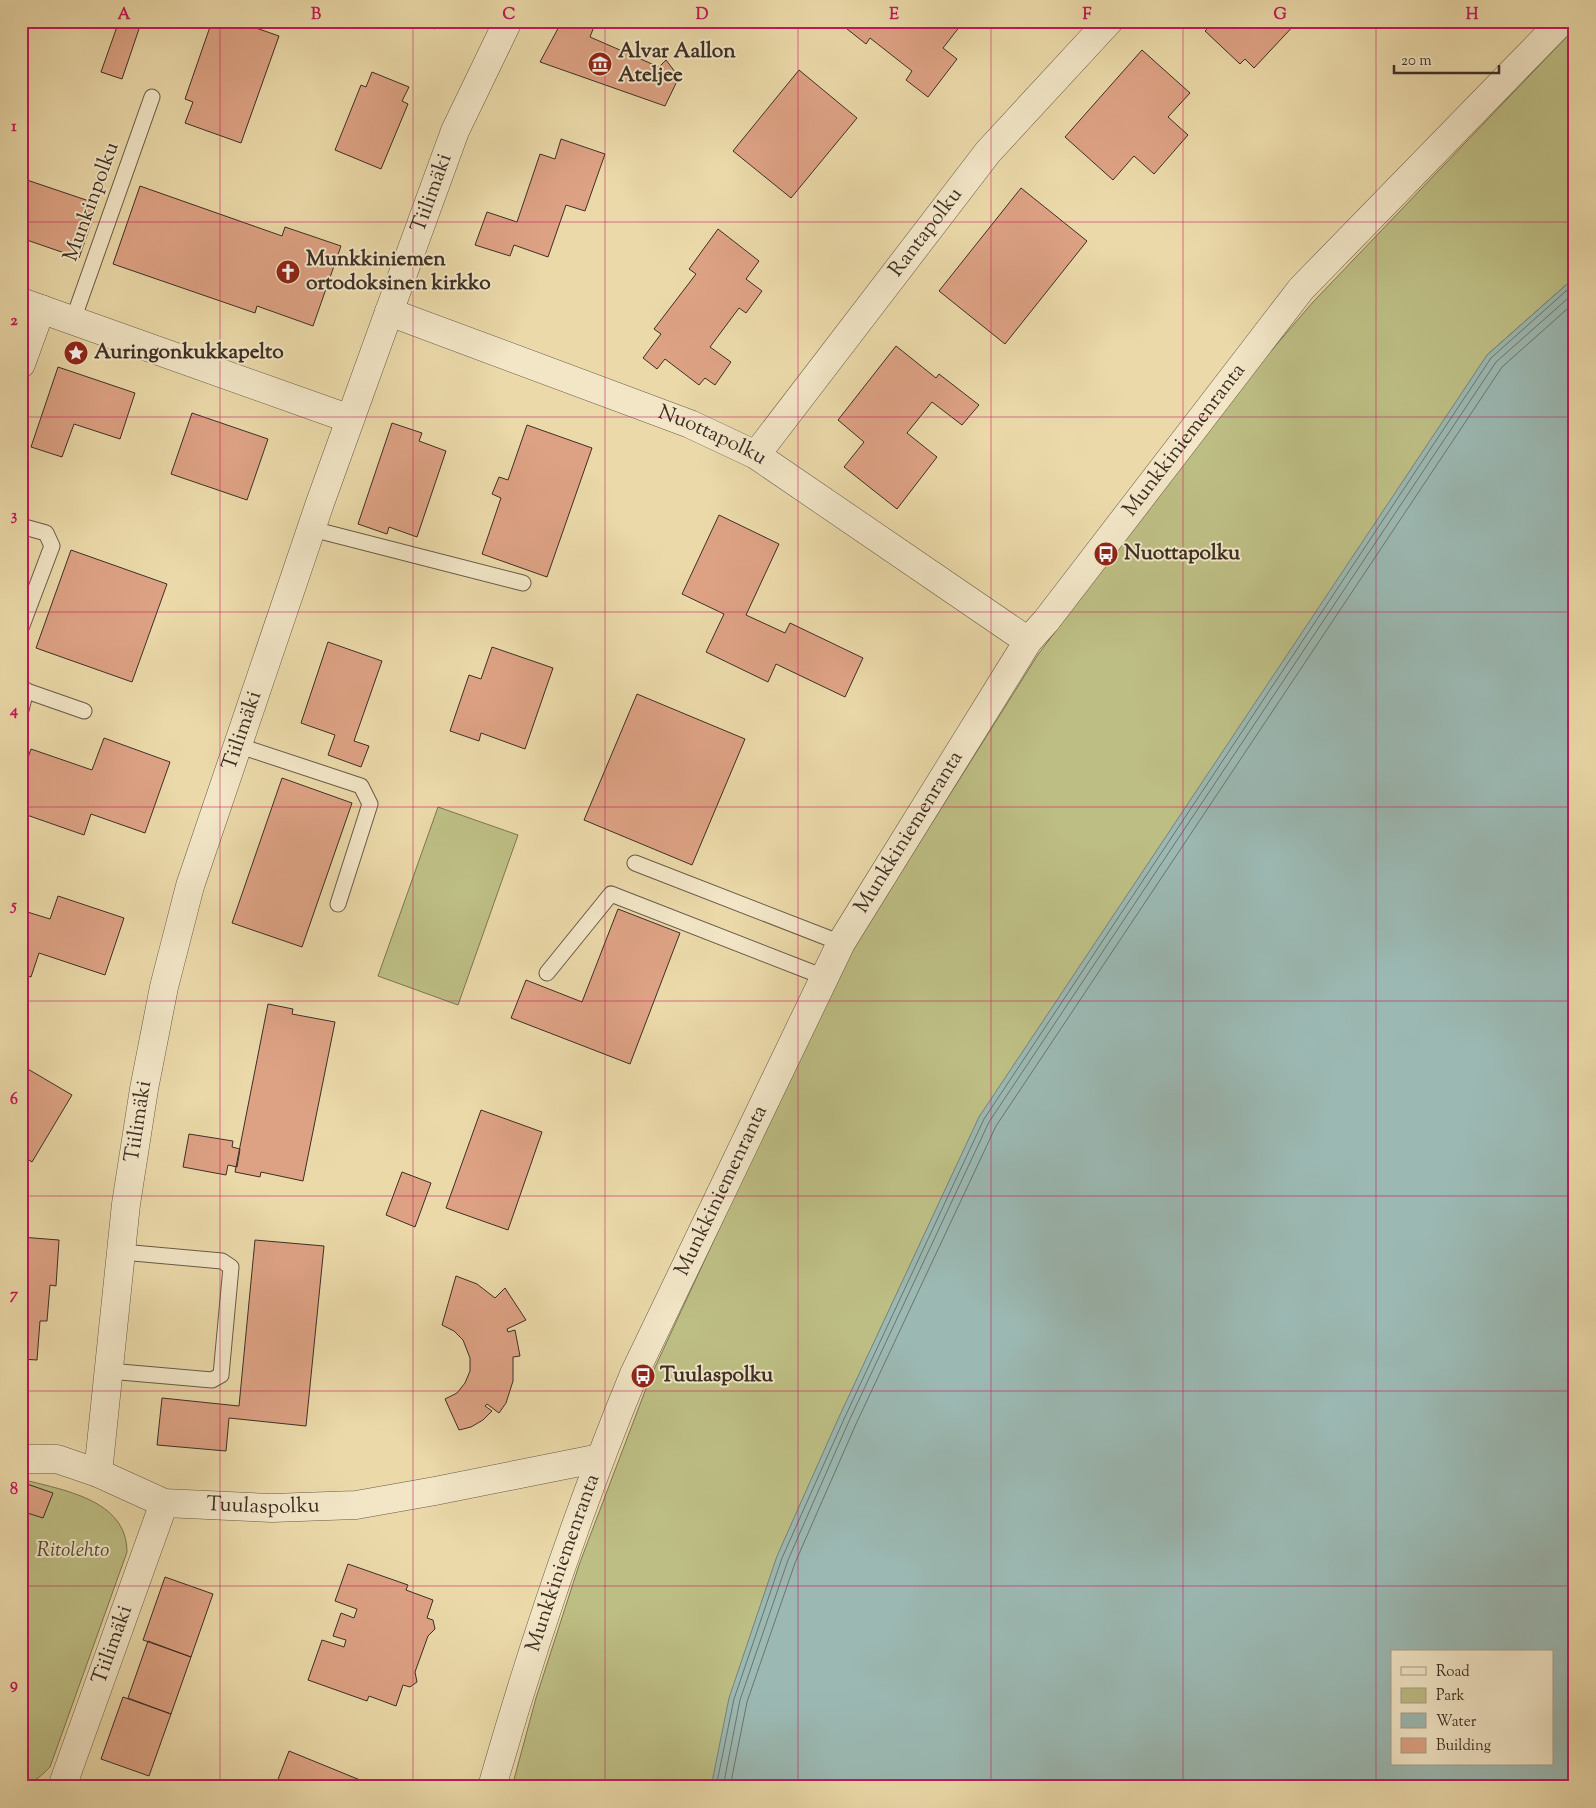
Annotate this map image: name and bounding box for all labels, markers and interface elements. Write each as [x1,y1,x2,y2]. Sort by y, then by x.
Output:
text: A [118,4,131,27]
text: B [311,4,321,27]
text: C [503,4,516,27]
text: D [696,4,709,27]
text: E [889,4,899,27]
text: F [1083,4,1092,27]
text: G [1273,4,1287,27]
text: H [1466,4,1479,27]
place label: Alvar Aallon Ateljee [618,37,736,91]
scale bar [1394,42,1498,74]
museum icon: Alvar Aallon Ateljee [587,51,613,77]
text: 20 m [1401,51,1432,72]
text: 1 [11,116,17,139]
street label: Munkinpolku [56,138,128,266]
street label: Tiilimäki [404,150,460,237]
street label: Rantapolku [882,182,970,284]
place label: Munkkiniemen ortodoksinen kirkko [306,245,491,299]
church icon: Munkkiniemen ortodoksinen kirkko [275,259,301,285]
text: 2 [10,310,18,333]
place label: Auringonkukkapelto [94,338,284,368]
place icon: Auringonkukkapelto [63,340,89,366]
street label: Munkkiniemenranta [1116,357,1254,523]
street label: Nuottapolku [654,398,773,473]
text: 3 [11,505,18,528]
place label: Nuottapolku [1124,539,1241,569]
bus stop icon: Nuottapolku [1093,541,1119,567]
street label: Tiilimäki [215,687,270,774]
text: 4 [9,700,18,723]
street label: Munkkiniemenranta [848,745,971,920]
text: 5 [9,895,17,918]
street label: Tiilimäki [118,1078,160,1164]
text: 6 [10,1089,18,1112]
street label: Munkkiniemenranta [668,1100,776,1281]
text: 7 [10,1284,19,1307]
place label: Tuulaspolku [660,1361,774,1391]
bus stop icon: Tuulaspolku [630,1363,656,1389]
street label: Munkkiniemenranta [519,1470,608,1656]
text: 8 [10,1479,18,1502]
street label: Tuulaspolku [206,1490,320,1523]
park label: Ritolehto [37,1536,109,1566]
street label: Tiilimäki [85,1601,141,1689]
legend [1391,1650,1554,1766]
text: Road [1436,1662,1470,1683]
text: 9 [10,1674,18,1697]
text: Park [1436,1686,1465,1707]
text: Water [1436,1712,1477,1733]
text: Building [1436,1736,1491,1757]

